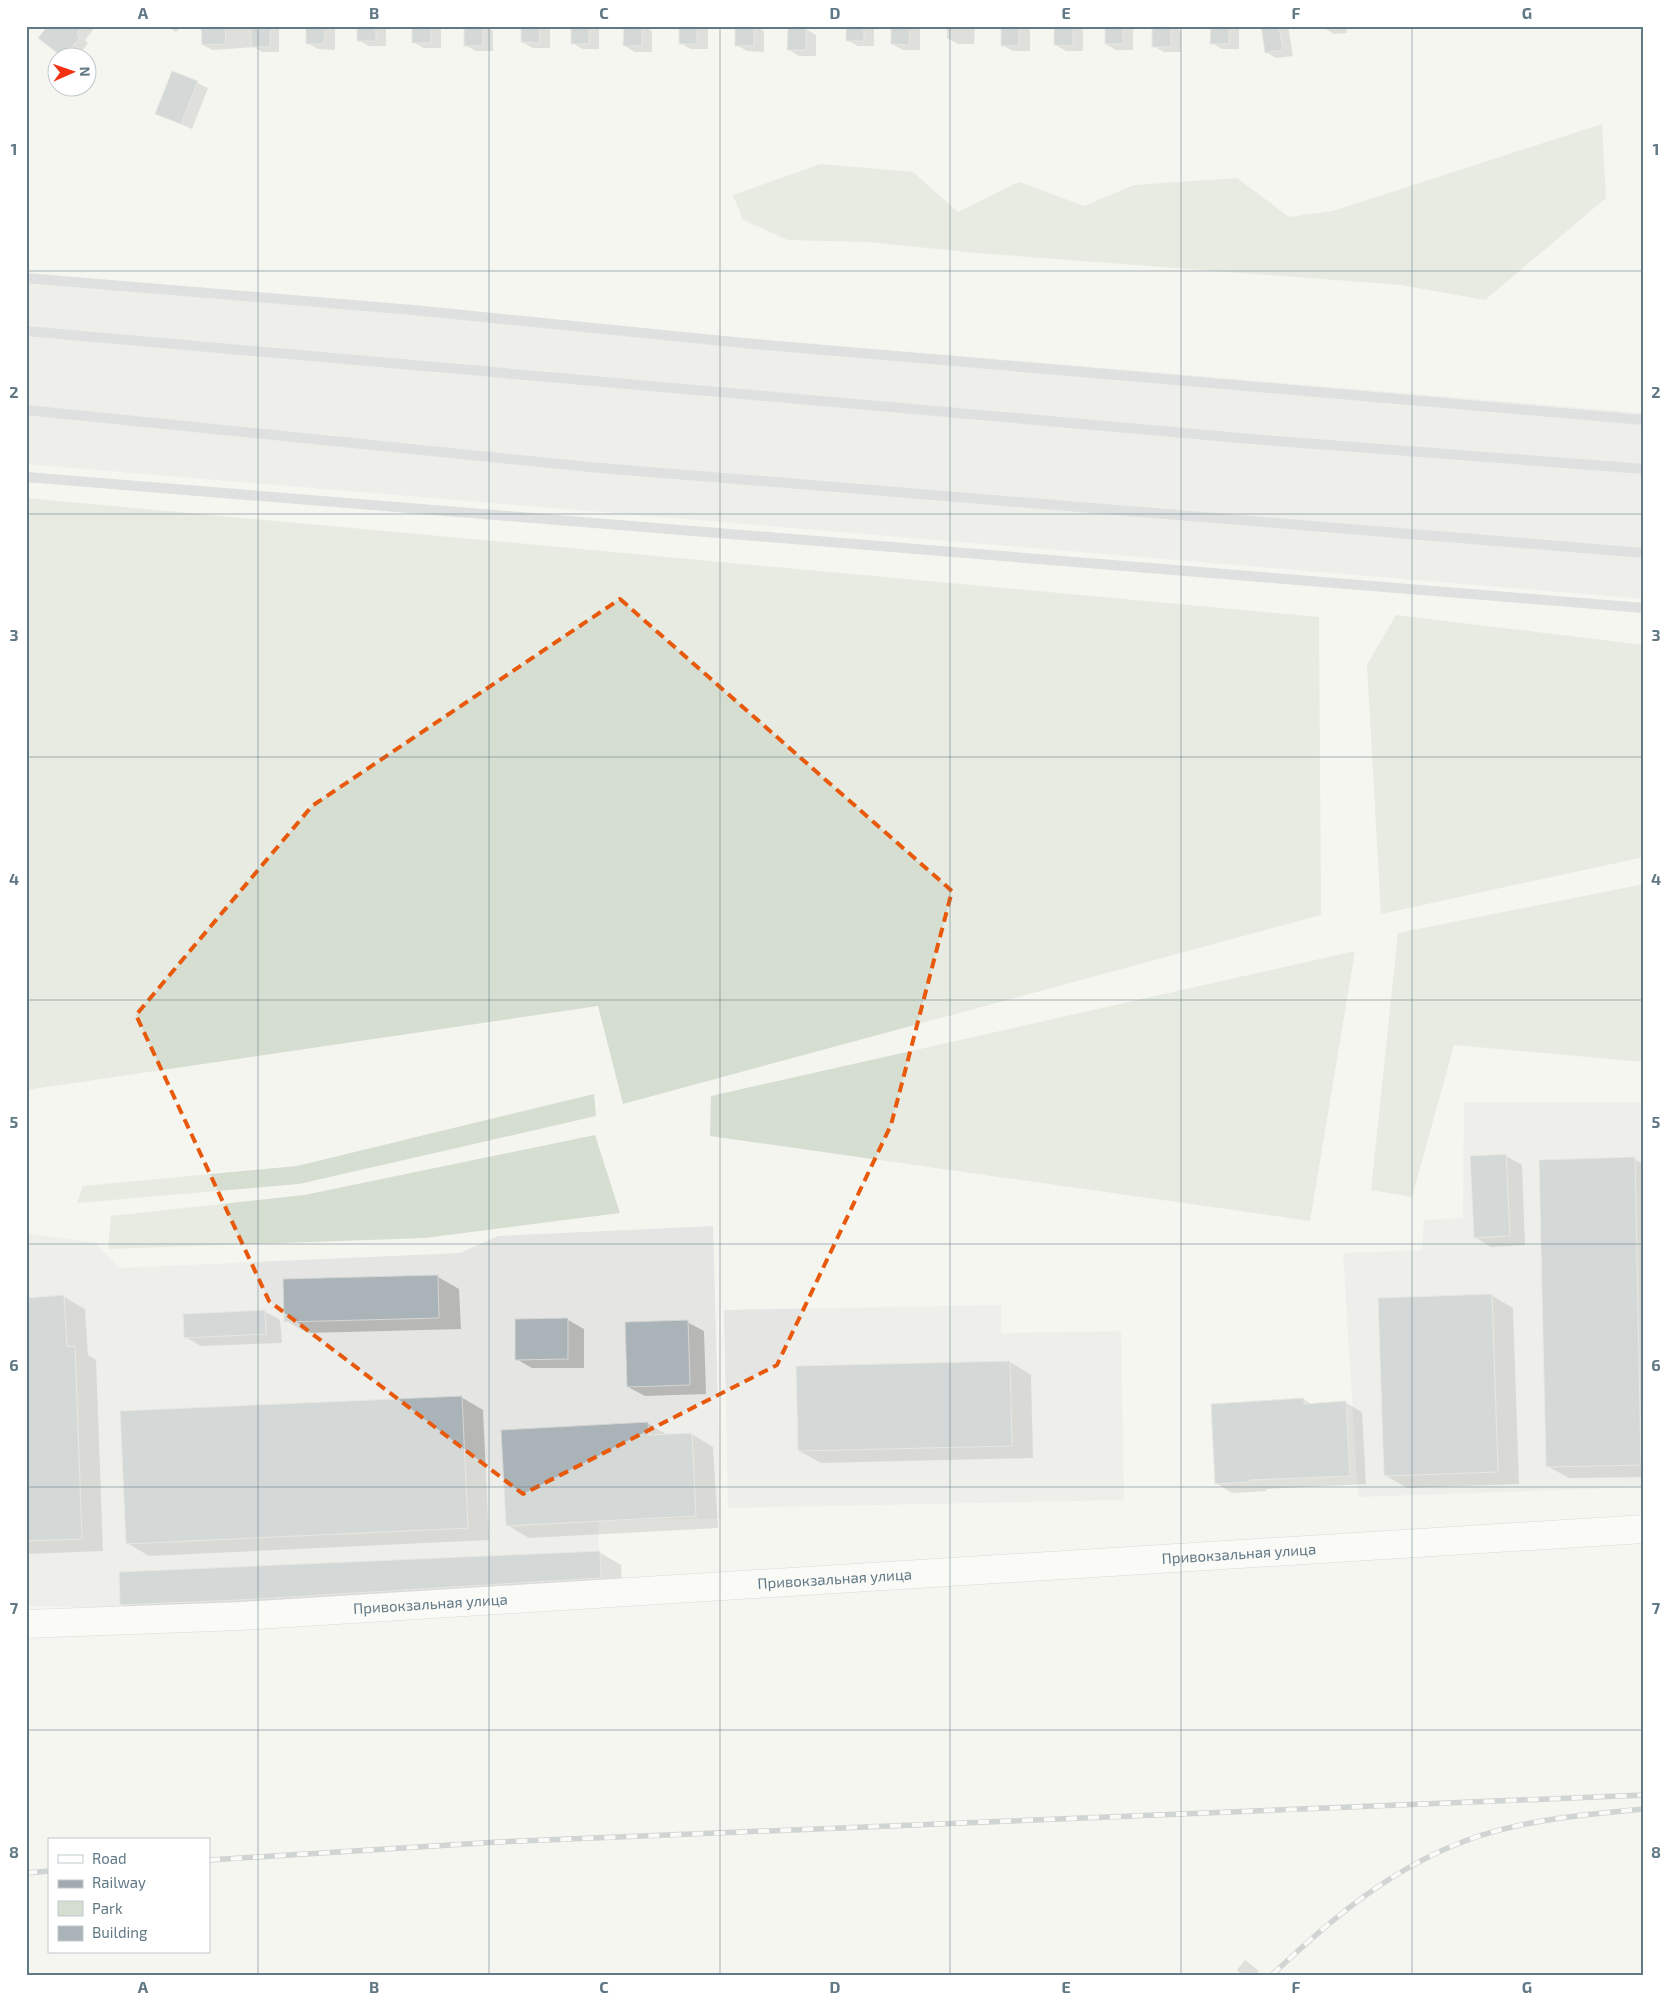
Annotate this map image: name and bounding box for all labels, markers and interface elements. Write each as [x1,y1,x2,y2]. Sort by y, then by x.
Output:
text: A [138,3,149,22]
text: B [369,3,379,22]
text: C [599,3,609,22]
text: D [830,3,841,22]
text: E [1061,3,1071,22]
text: F [1292,3,1301,22]
text: G [1522,3,1532,22]
north arrow [48,48,98,98]
text: N [77,66,94,77]
text: 1 [11,139,17,158]
text: 1 [1653,139,1659,158]
text: 2 [9,382,19,401]
text: 2 [1651,382,1661,401]
text: 3 [9,625,19,644]
text: 3 [1651,625,1661,644]
text: 4 [9,869,19,888]
text: 4 [1651,869,1661,888]
text: 5 [10,1112,19,1131]
text: 5 [1652,1112,1661,1131]
text: 6 [9,1355,19,1374]
text: 6 [1651,1355,1661,1374]
street label: Привокзальная улица [1161,1539,1317,1567]
street label: Привокзальная улица [757,1564,913,1592]
street label: Привокзальная улица [353,1589,508,1617]
text: 7 [10,1598,19,1617]
text: 7 [1652,1598,1661,1617]
legend [48,1838,210,1954]
text: 8 [9,1842,19,1861]
text: 8 [1651,1842,1661,1861]
text: Road [92,1849,127,1867]
text: Railway [92,1873,146,1891]
text: Park [92,1899,123,1917]
text: Building [92,1923,148,1941]
text: A [138,1977,149,1996]
text: B [369,1977,379,1996]
text: C [599,1977,609,1996]
text: D [830,1977,841,1996]
text: E [1061,1977,1071,1996]
text: F [1292,1977,1301,1996]
text: G [1522,1977,1532,1996]

